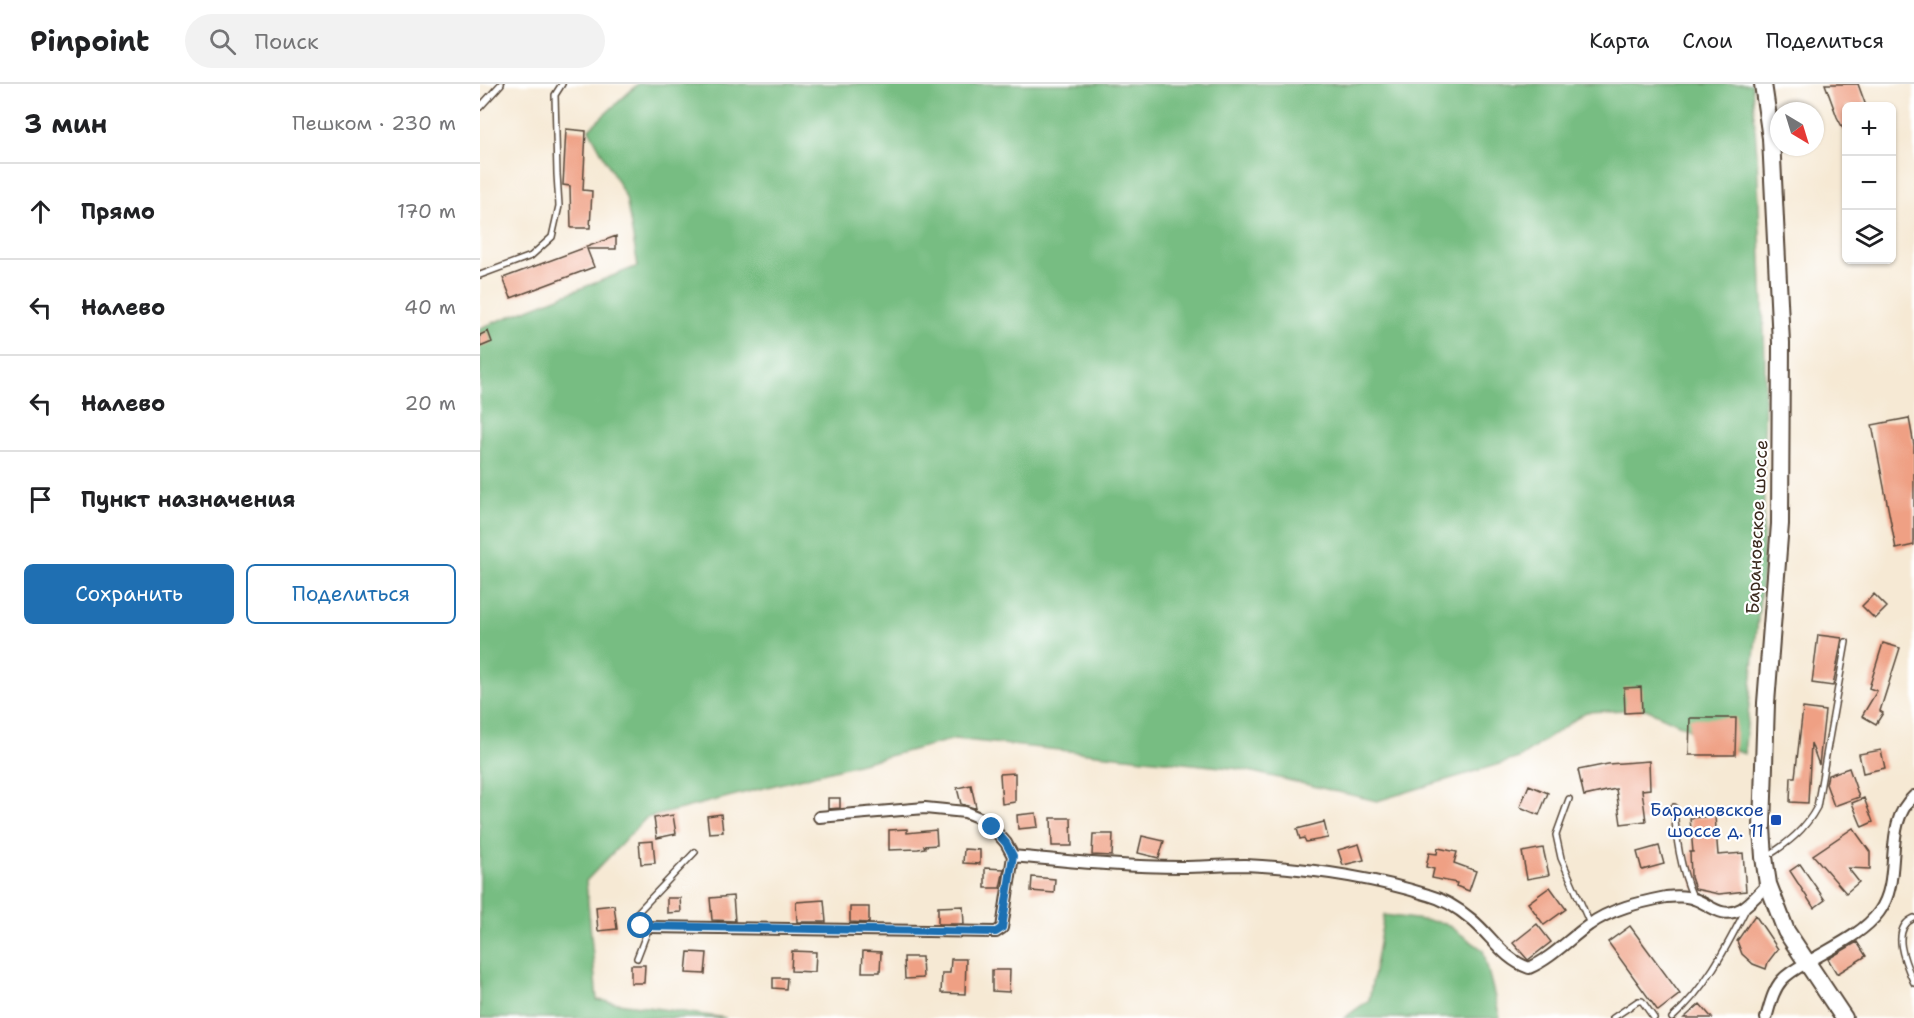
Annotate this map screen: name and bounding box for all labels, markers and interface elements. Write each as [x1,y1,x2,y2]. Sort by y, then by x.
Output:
search box [185,14,605,68]
text: Pinpoint [30,22,149,60]
icon: search [206,25,239,58]
text: Поиск [254,27,319,56]
text: Карта [1589,27,1649,55]
text: Слои [1682,27,1733,55]
text: Поделиться [1766,27,1884,55]
north arrow [1770,102,1824,156]
map controls [1842,102,1896,264]
button: + [1842,102,1896,156]
text: 3 мин [24,106,107,141]
text: Пешком · 230 m [292,110,456,136]
button: − [1842,156,1896,210]
icon: ahead [24,195,57,228]
text: Прямо [81,197,155,226]
text: 170 m [397,198,456,224]
button: layers [1842,210,1896,264]
icon: left [24,291,57,324]
text: Налево [81,293,165,322]
text: 40 m [404,294,456,320]
icon: left [24,387,57,420]
text: Налево [81,389,165,418]
text: 20 m [405,390,456,416]
street label: Барановское шоссе [1740,439,1774,615]
icon: arrive [24,483,57,516]
text: Пункт назначения [81,485,295,514]
button: Сохранить [24,564,234,624]
button: Поделиться [246,564,456,624]
place label: Барановское шоссе д. 11 [1650,798,1764,843]
route end [978,813,1004,839]
marker: Барановское шоссе д. 11 [1769,813,1783,827]
route start [627,912,653,938]

